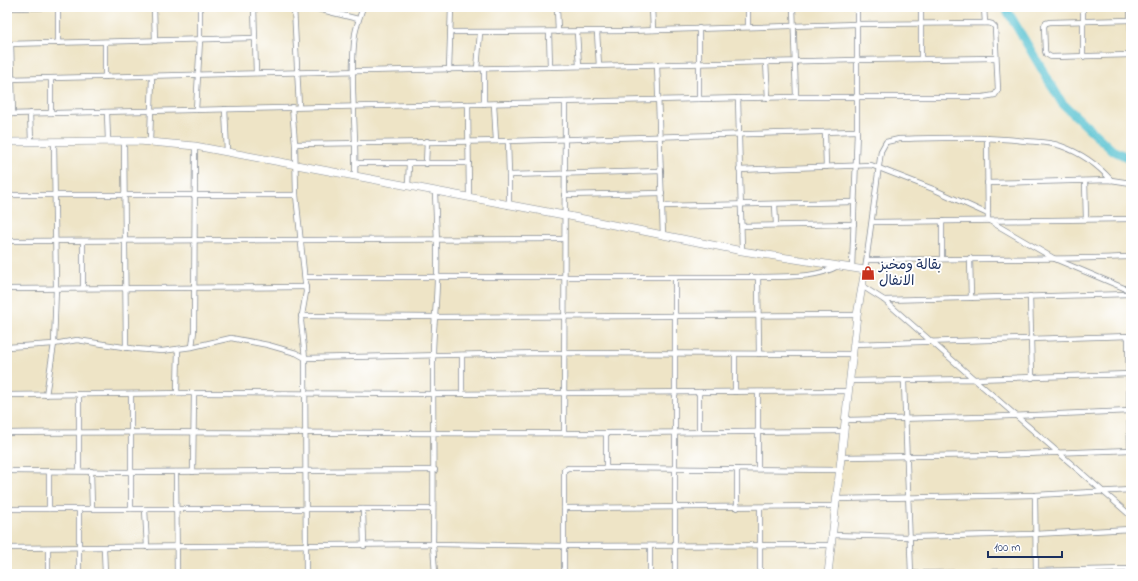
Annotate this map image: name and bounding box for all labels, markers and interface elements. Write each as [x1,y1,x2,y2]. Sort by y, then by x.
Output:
place label: بقالة ومخبز الانفال [878,255,942,292]
shop icon: بقالة ومخبز الانفال [860,265,876,281]
scale bar [988,533,1062,559]
text: 100 m [994,539,1021,557]

